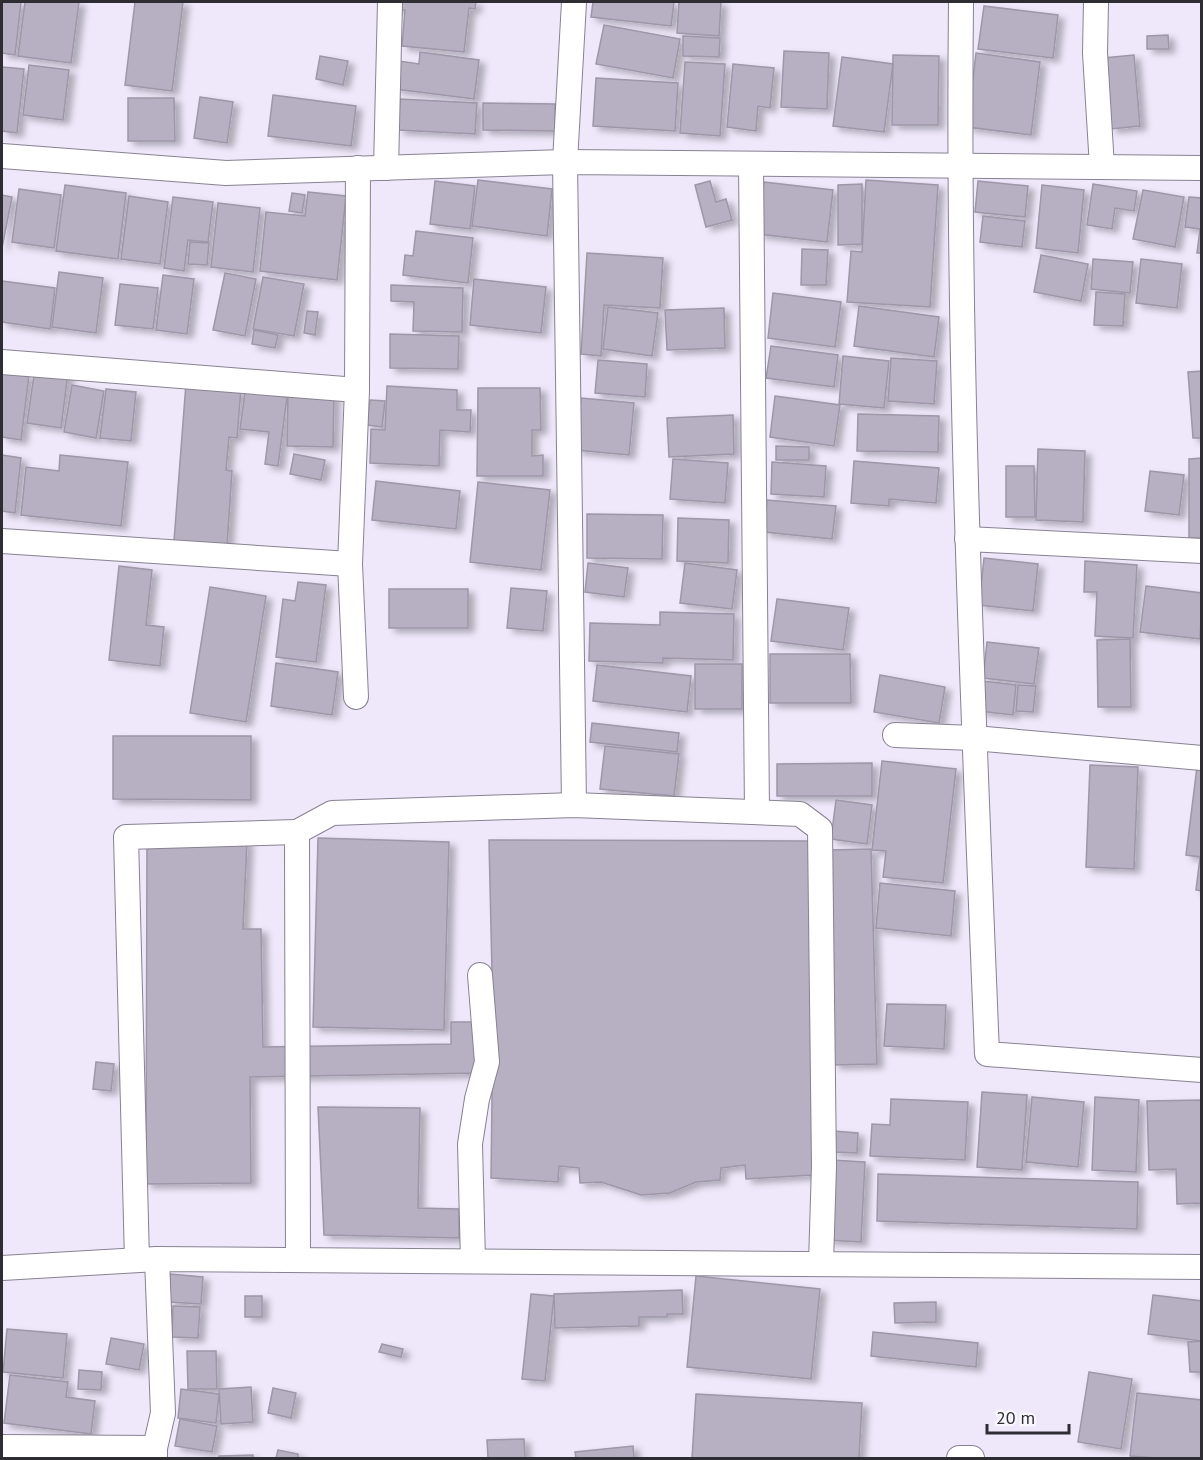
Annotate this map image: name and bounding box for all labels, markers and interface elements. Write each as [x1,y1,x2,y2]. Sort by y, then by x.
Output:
scale bar [987,1397,1070,1435]
text: 20 m [996,1406,1035,1429]

